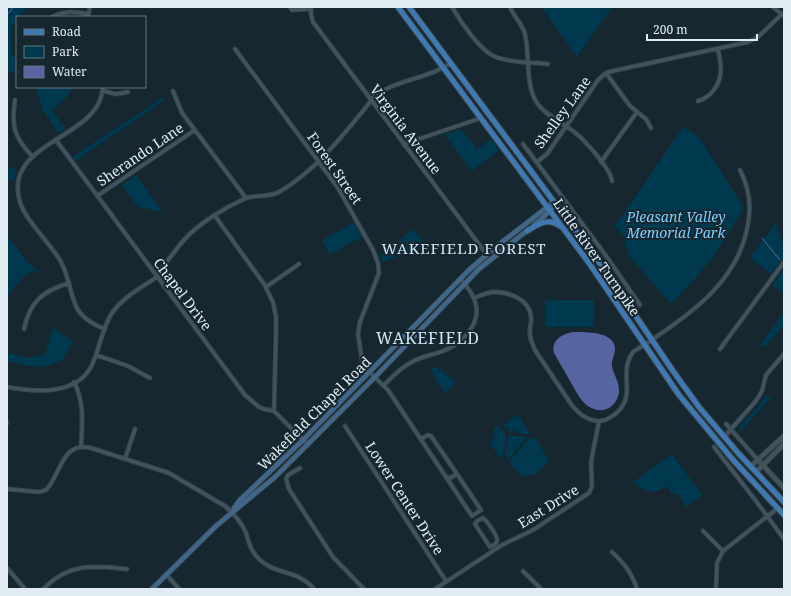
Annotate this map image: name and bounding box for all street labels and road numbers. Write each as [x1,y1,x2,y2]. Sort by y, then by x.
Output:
street label: Shelley Lane [529,72,595,152]
street label: Virginia Avenue [366,80,446,178]
street label: Sherando Lane [93,118,187,190]
street label: Forest Street [303,128,367,208]
street label: Little River Turnpike [549,194,645,320]
street label: Chapel Drive [149,254,217,334]
street label: Wakefield Chapel Road [253,352,375,474]
street label: Lower Center Drive [361,438,449,558]
street label: East Drive [514,480,582,532]

